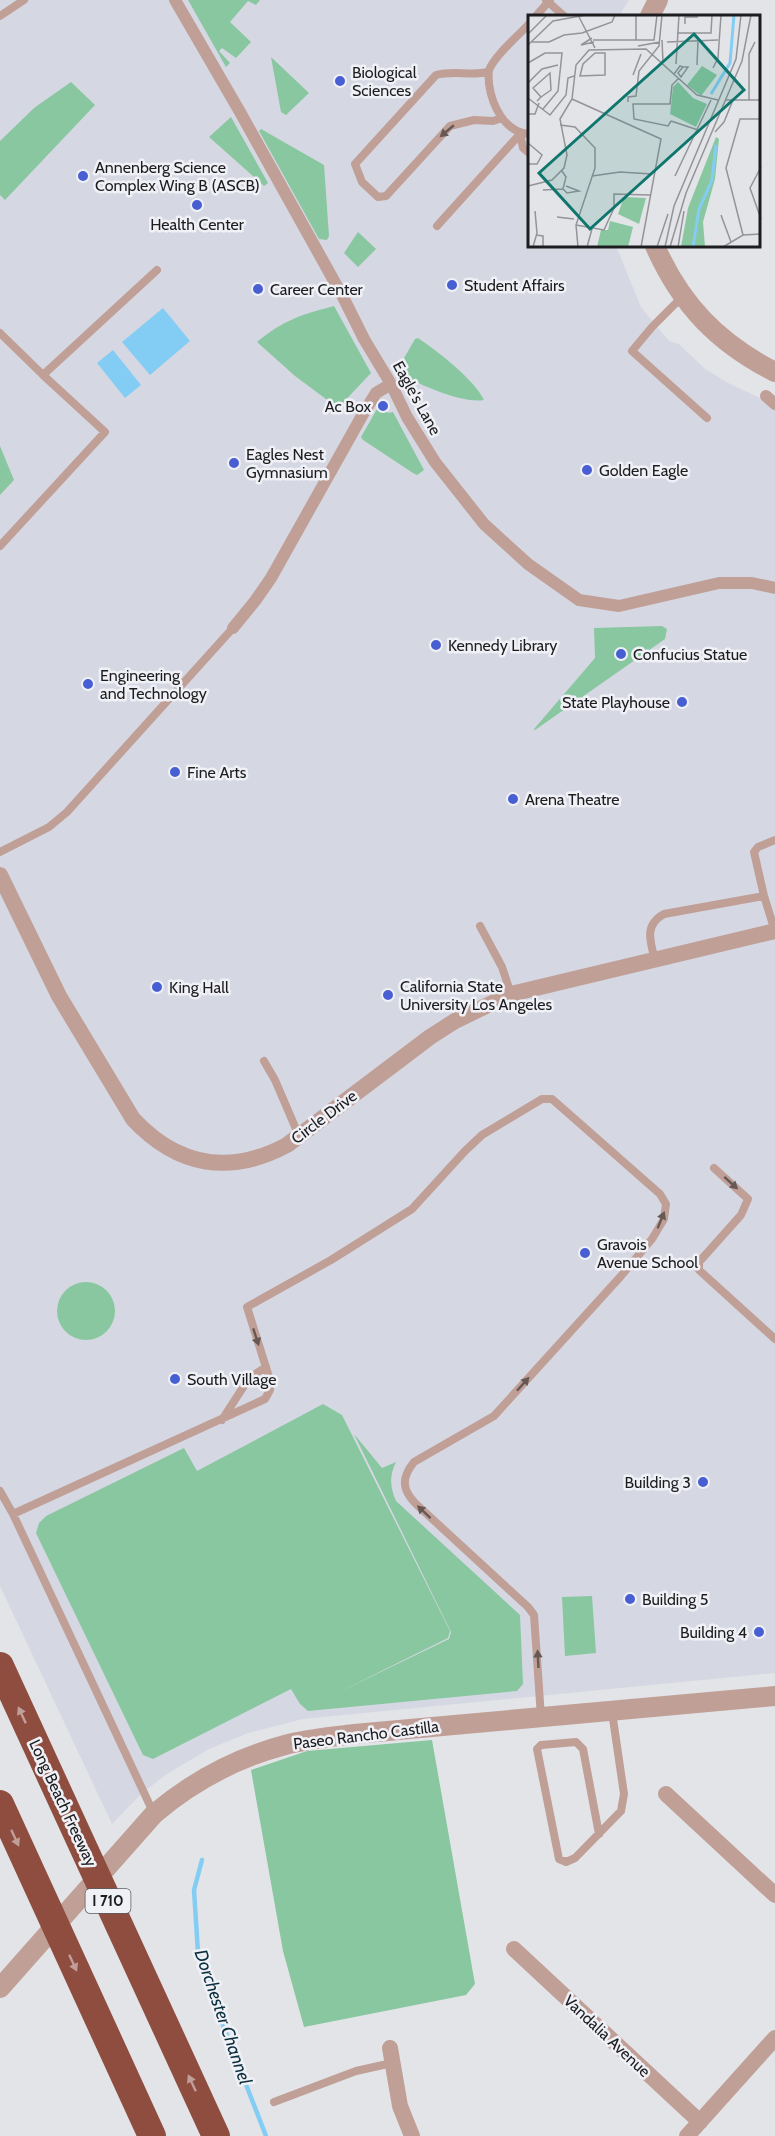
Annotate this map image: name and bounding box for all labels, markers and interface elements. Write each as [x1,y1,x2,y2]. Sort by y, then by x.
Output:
inset map [528,15,760,248]
place label: Biological Sciences [352,63,417,100]
marker: Biological Sciences [333,74,347,88]
one-way arrow [439,124,455,137]
place label: Annenberg Science Complex Wing B (ASCB) [95,158,260,195]
marker: Annenberg Science Complex Wing B (ASCB) [76,169,90,183]
marker: Health Center [190,198,204,212]
place label: Health Center [150,215,245,234]
place label: Student Affairs [464,276,565,295]
marker: Student Affairs [445,278,459,292]
place label: Career Center [270,280,364,299]
marker: Career Center [251,282,265,296]
street label: Eagle's Lane [389,358,445,438]
place label: Ac Box [325,397,371,416]
marker: Ac Box [376,399,390,413]
place label: Eagles Nest Gymnasium [246,445,328,482]
marker: Eagles Nest Gymnasium [227,456,241,470]
place label: Golden Eagle [599,461,688,480]
marker: Golden Eagle [580,463,594,477]
place label: Kennedy Library [448,636,557,655]
marker: Kennedy Library [429,638,443,652]
place label: Confucius Statue [633,645,747,664]
marker: Confucius Statue [614,647,628,661]
place label: Engineering and Technology [100,666,207,703]
marker: Engineering and Technology [81,677,95,691]
place label: State Playhouse [562,693,670,712]
marker: State Playhouse [675,695,689,709]
place label: Fine Arts [187,763,247,782]
marker: Fine Arts [168,765,182,779]
place label: Arena Theatre [525,790,619,809]
marker: Arena Theatre [506,792,520,806]
place label: California State University Los Angeles [400,977,552,1014]
place label: King Hall [169,978,229,997]
marker: King Hall [150,980,164,994]
marker: California State University Los Angeles [381,988,395,1002]
street label: Circle Drive [287,1086,361,1148]
one-way arrow [723,1176,738,1189]
one-way arrow [657,1211,667,1229]
place label: Gravois Avenue School [597,1235,698,1272]
marker: Gravois Avenue School [578,1246,592,1260]
one-way arrow [252,1328,262,1346]
place label: South Village [187,1370,276,1389]
marker: South Village [168,1372,182,1386]
one-way arrow [516,1377,530,1392]
place label: Building 3 [625,1473,691,1492]
marker: Building 3 [696,1475,710,1489]
one-way arrow [417,1505,431,1519]
place label: Building 5 [642,1590,708,1609]
marker: Building 5 [623,1592,637,1606]
place label: Building 4 [680,1623,747,1642]
marker: Building 4 [752,1625,766,1639]
one-way arrow [533,1649,542,1668]
one-way arrow [18,1707,27,1724]
street label: Paseo Rancho Castilla [292,1717,440,1753]
street label: Long Beach Freeway [25,1736,101,1870]
one-way arrow [11,1829,21,1847]
road number: I 710 [86,1889,130,1913]
water label: Dorchester Channel [190,1947,257,2088]
one-way arrow [68,1955,77,1972]
street label: Vandalia Avenue [560,1991,654,2081]
one-way arrow [187,2074,196,2091]

